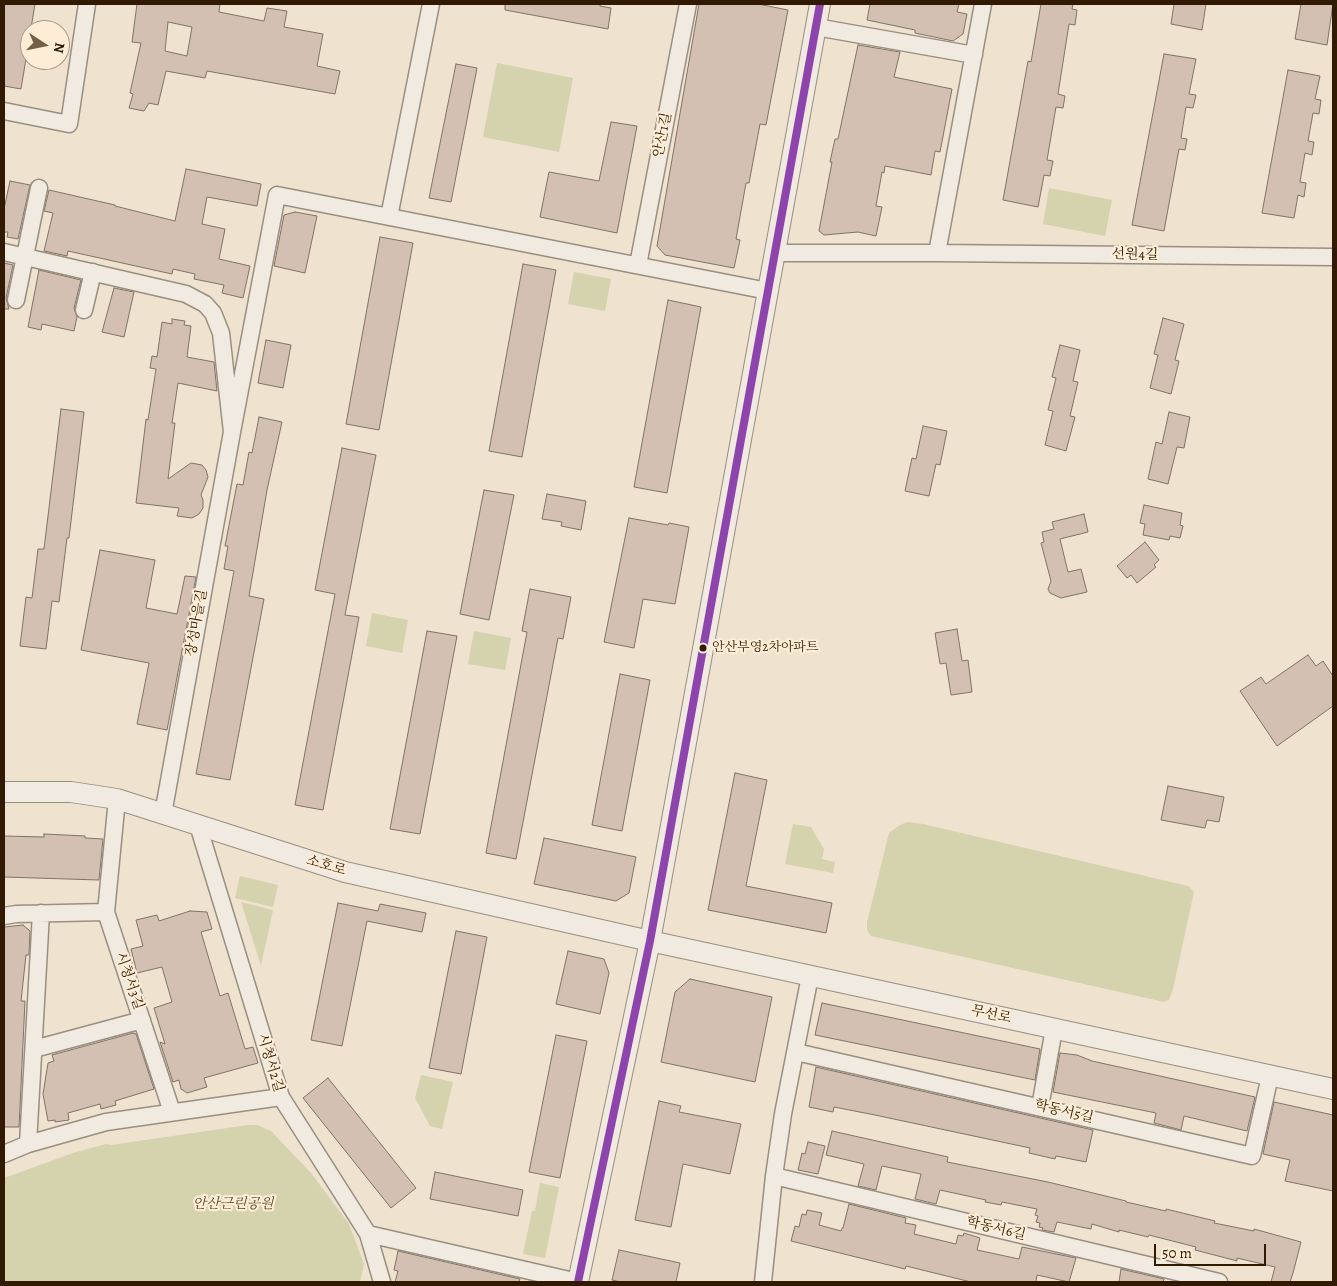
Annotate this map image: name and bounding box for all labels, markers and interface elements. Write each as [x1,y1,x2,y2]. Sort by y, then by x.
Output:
north arrow [20,20,70,70]
text: N [49,41,70,55]
street label: 안산1길 [650,111,676,159]
street label: 선원4길 [1111,246,1159,264]
street label: 장성마을길 [183,588,211,658]
place label: 안산부영2차아파트 [712,640,819,656]
marker: 안산부영2차아파트 [698,643,708,653]
street label: 소호로 [304,852,348,880]
street label: 시청서3길 [111,950,147,1012]
street label: 무선로 [969,1003,1013,1027]
street label: 시청서2길 [253,1031,287,1095]
street label: 학동서5길 [1033,1097,1095,1127]
park label: 안산근린공원 [192,1197,274,1213]
street label: 학동서6길 [965,1214,1027,1244]
scale bar [1157,1234,1270,1266]
text: 50 m [1162,1243,1192,1263]

